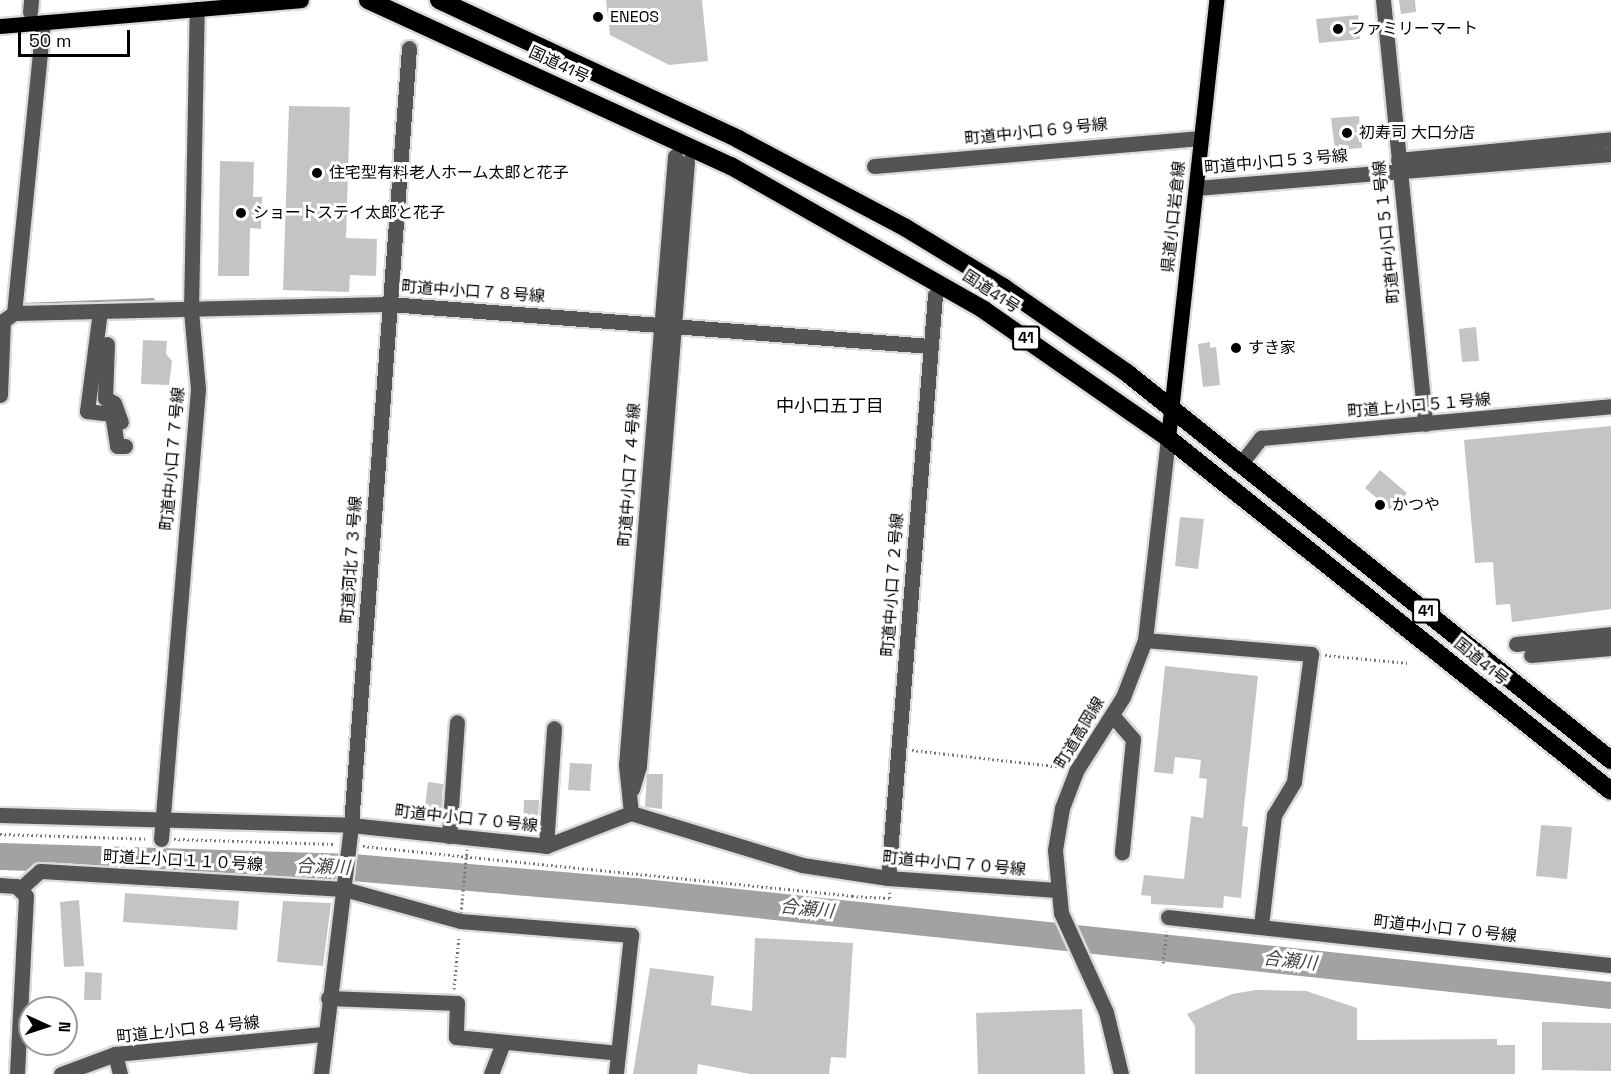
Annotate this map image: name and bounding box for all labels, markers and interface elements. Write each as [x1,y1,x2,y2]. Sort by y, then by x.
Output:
place label: ENEOS [610,7,659,27]
marker: ENEOS [591,10,605,24]
scale bar [21,18,134,56]
place label: ファミリーマート [1350,19,1478,39]
marker: ファミリーマート [1331,22,1345,36]
text: 50 m [29,29,71,52]
street label: 国道41号 [526,43,592,87]
street label: 町道中小口６９号線 [963,115,1109,149]
place label: 初寿司 大口分店 [1359,123,1475,143]
marker: 初寿司 大口分店 [1340,126,1354,140]
street label: 町道中小口５３号線 [1203,146,1349,178]
street label: 町道中小口５１号線 [1370,159,1404,305]
street label: 県道小口岩倉線 [1159,160,1189,274]
place label: 住宅型有料老人ホーム太郎と花子 [329,163,569,183]
marker: 住宅型有料老人ホーム太郎と花子 [310,166,324,180]
place label: ショートステイ太郎と花子 [253,203,445,223]
marker: ショートステイ太郎と花子 [234,206,248,220]
street label: 国道41号 [959,266,1023,318]
street label: 町道中小口７８号線 [401,277,545,307]
road number: 41 [1011,326,1041,350]
place label: すき家 [1248,338,1296,358]
marker: すき家 [1229,341,1243,355]
street label: 町道中小口７７号線 [157,386,189,532]
street label: 町道上小口５１号線 [1346,390,1492,422]
district label: 中小口五丁目 [776,395,884,417]
street label: 町道中小口７４号線 [615,403,645,547]
street label: 町道河北７３号線 [338,495,366,625]
place label: かつや [1392,495,1440,515]
marker: かつや [1373,498,1387,512]
street label: 町道中小口７２号線 [878,513,908,657]
road number: 41 [1411,599,1441,623]
street label: 国道41号 [1450,634,1512,690]
street label: 町道高岡線 [1051,694,1109,772]
street label: 町道中小口７０号線 [393,802,539,836]
street label: 町道上小口１１０号線 [103,847,263,875]
street label: 町道中小口７０号線 [881,848,1027,880]
water label: 合瀬川 [296,855,350,879]
water label: 合瀬川 [779,895,835,923]
street label: 町道中小口７０号線 [1372,912,1518,946]
water label: 合瀬川 [1262,947,1318,975]
north arrow [18,996,78,1056]
street label: 町道上小口８４号線 [115,1013,261,1047]
text: N [54,1021,75,1033]

